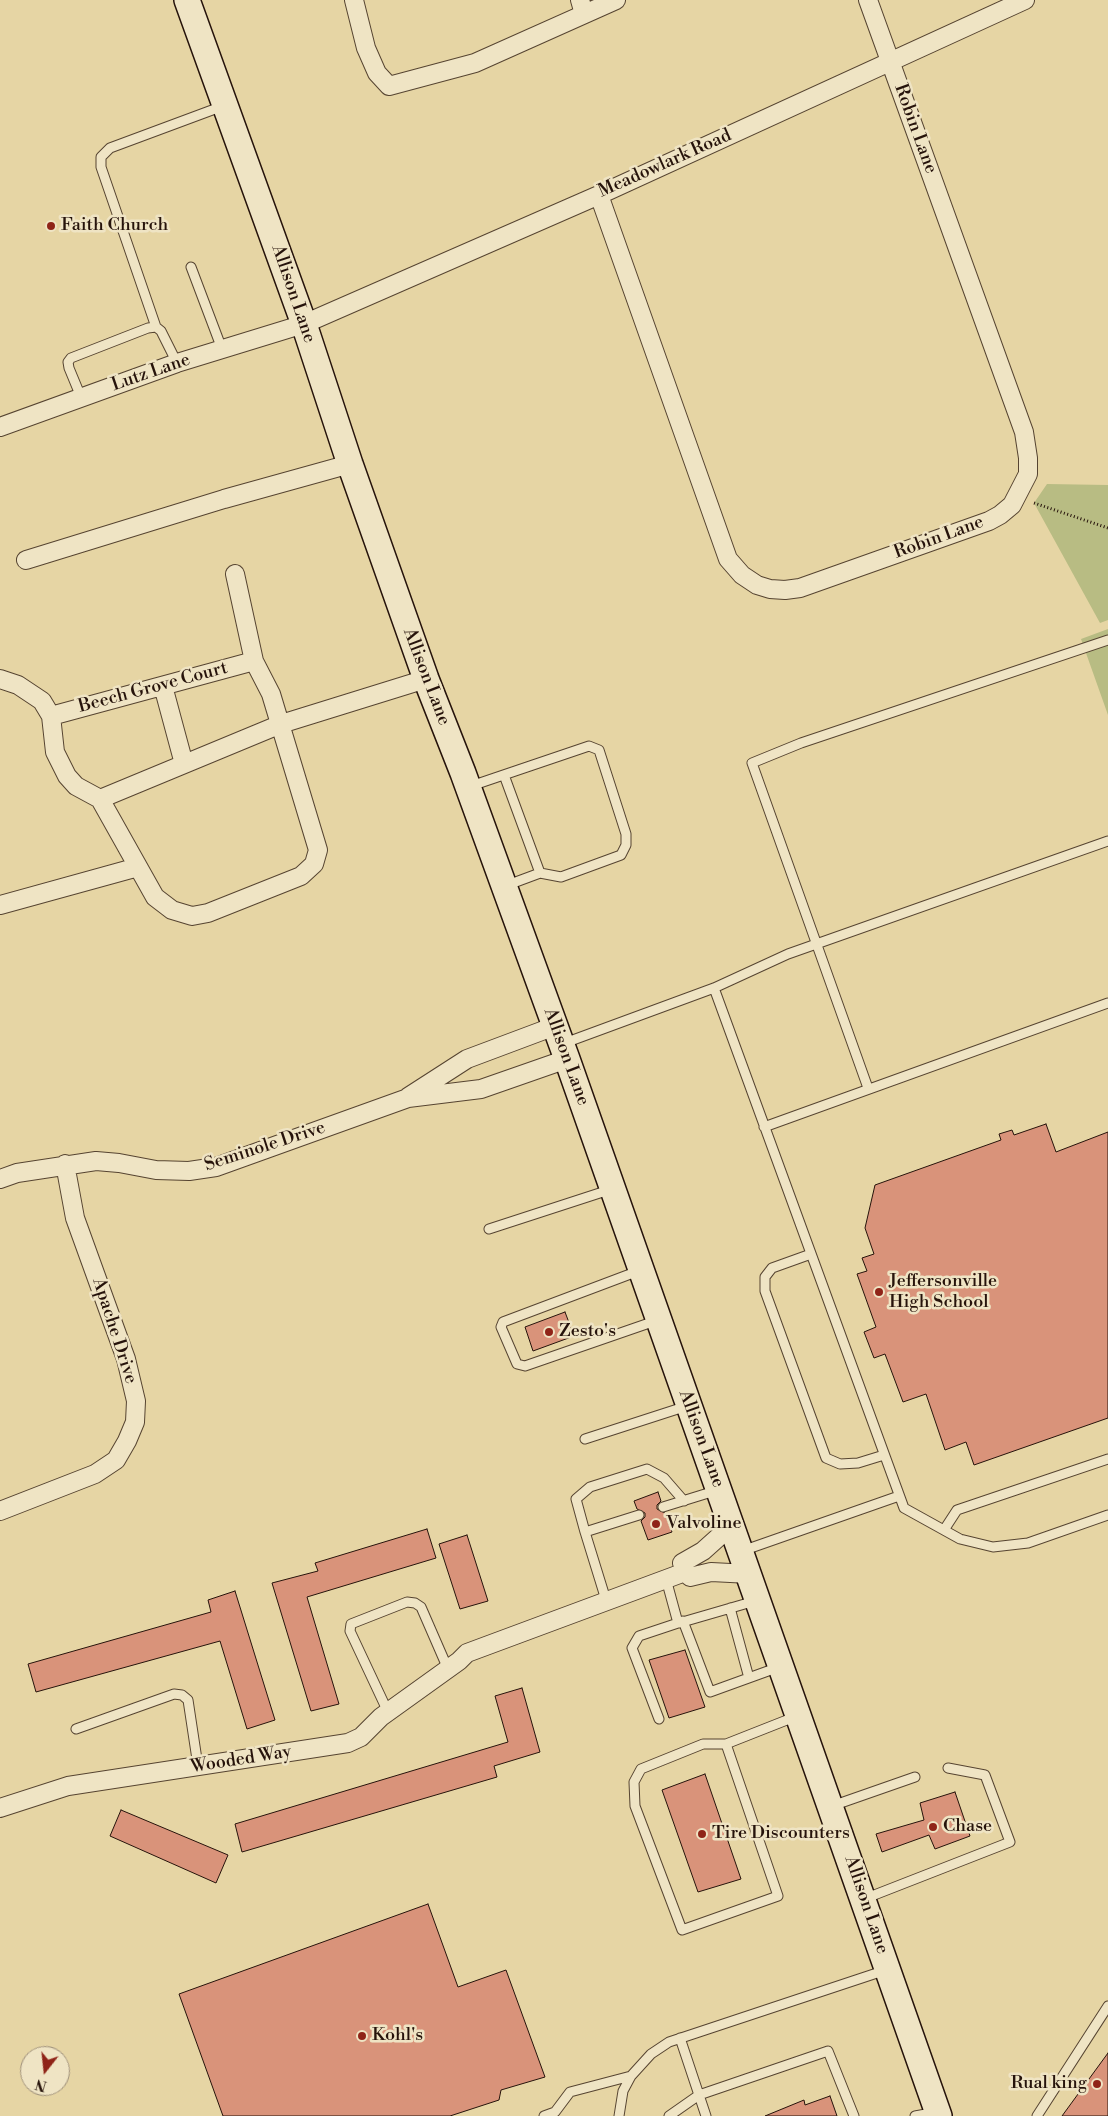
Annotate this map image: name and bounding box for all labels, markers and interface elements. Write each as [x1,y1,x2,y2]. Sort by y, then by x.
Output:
street label: Robin Lane [889,81,941,177]
street label: Meadowlark Road [595,125,735,203]
place label: Faith Church [61,215,168,237]
marker: Faith Church [45,220,57,232]
street label: Allison Lane [266,242,320,346]
street label: Lutz Lane [109,349,193,397]
street label: Robin Lane [891,512,987,564]
street label: Allison Lane [398,625,454,729]
street label: Beech Grove Court [76,658,230,718]
street label: Allison Lane [538,1005,594,1109]
street label: Seminole Drive [202,1117,328,1177]
place label: Jeffersonville High School [889,1271,997,1314]
street label: Apache Drive [87,1275,141,1387]
marker: Jeffersonville High School [873,1286,885,1298]
place label: Zesto's [559,1321,616,1343]
marker: Zesto's [543,1326,555,1338]
street label: Allison Lane [673,1387,729,1491]
place label: Valvoline [666,1513,742,1535]
marker: Valvoline [650,1518,662,1530]
street label: Wooded Way [189,1741,293,1779]
place label: Chase [943,1816,992,1838]
marker: Chase [927,1821,939,1833]
place label: Tire Discounters [712,1823,850,1845]
marker: Tire Discounters [696,1828,708,1840]
street label: Allison Lane [839,1853,893,1957]
place label: Kohl's [372,2025,423,2047]
marker: Kohl's [356,2030,368,2042]
north arrow [20,2046,70,2096]
place label: Rual king [1011,2073,1087,2095]
text: N [33,2074,49,2095]
marker: Rual king [1091,2078,1103,2090]

